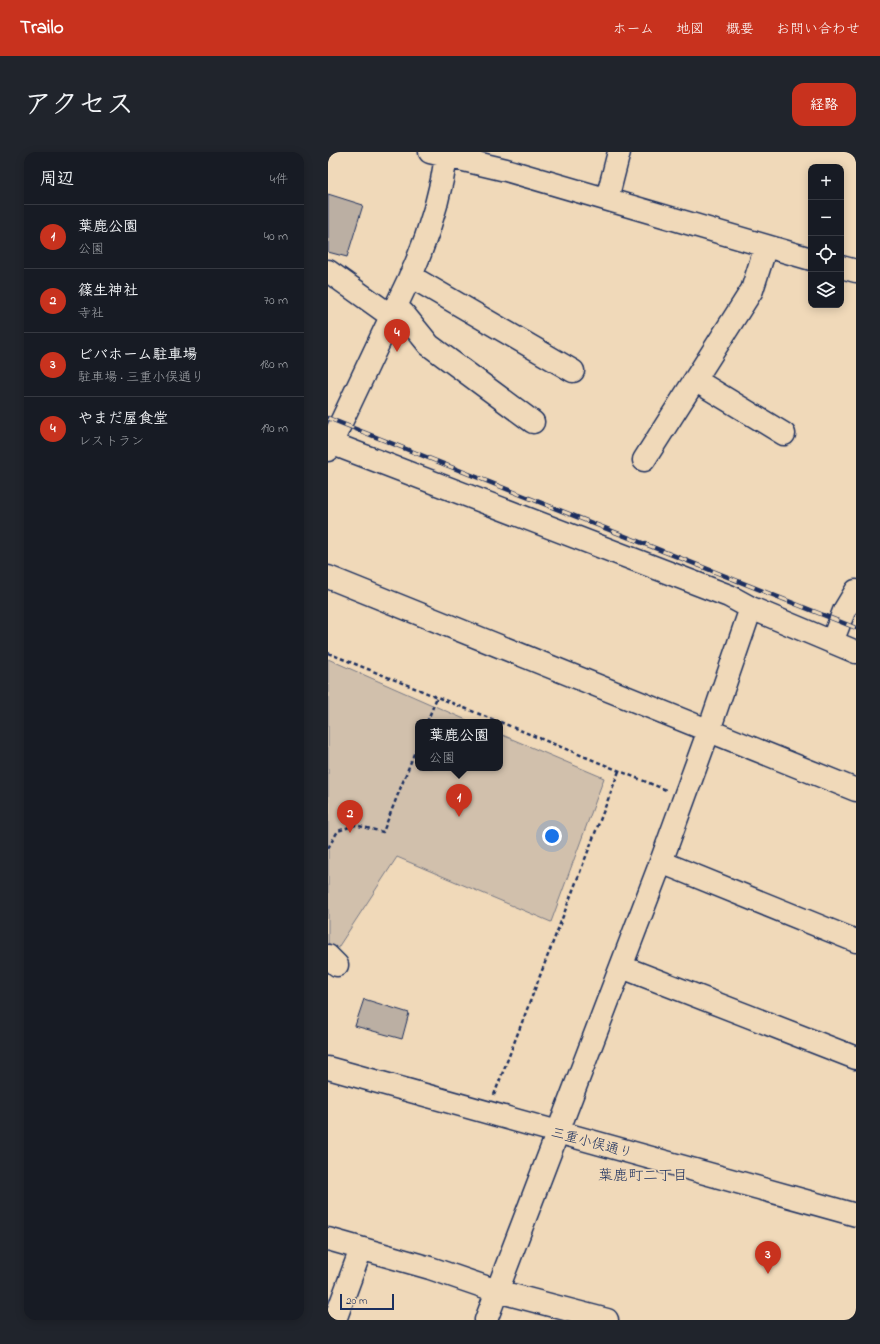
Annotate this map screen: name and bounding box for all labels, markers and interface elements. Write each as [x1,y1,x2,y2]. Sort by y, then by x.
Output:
text: Trailo [20,15,64,42]
text: ホーム [613,19,654,40]
text: 地図 [676,19,704,40]
text: 概要 [726,19,754,40]
text: お問い合わせ [776,19,860,40]
button: 経路 [792,83,856,126]
text: アクセス [24,86,134,127]
map controls [808,164,844,308]
button: + [808,164,844,200]
text: 周辺 [40,167,74,192]
text: 4件 [270,170,288,189]
button: − [808,200,844,236]
text: 葉鹿公園 [78,216,138,238]
text: 1 [51,227,55,246]
text: 40 m [264,227,288,246]
button: locate [808,236,844,272]
text: 公園 [78,240,104,259]
button: layers [808,272,844,308]
text: 篠生神社 [78,280,138,302]
text: 2 [50,291,56,310]
text: 70 m [264,291,288,310]
text: 寺社 [78,304,104,323]
pin: 4 [384,319,410,352]
text: ビバホーム駐車場 [78,344,197,366]
text: 3 [50,355,56,374]
text: 180 m [260,355,288,374]
text: 駐車場 · 三重小俣通り [78,368,204,387]
text: やまだ屋食堂 [78,408,168,430]
text: 4 [50,419,56,438]
text: 190 m [261,419,288,438]
text: レストラン [78,432,144,451]
popup [415,719,503,771]
text: 葉鹿公園 [429,725,489,747]
text: 公園 [429,749,455,768]
pin: 1 [446,784,472,817]
pin: 2 [337,800,363,833]
your location [542,826,562,846]
street label: 三重小俣通り [548,1122,635,1164]
district label: 葉鹿町二丁目 [598,1165,688,1187]
pin: 3 [755,1241,781,1274]
scale bar [340,1292,394,1311]
text: 20 m [346,1293,368,1309]

